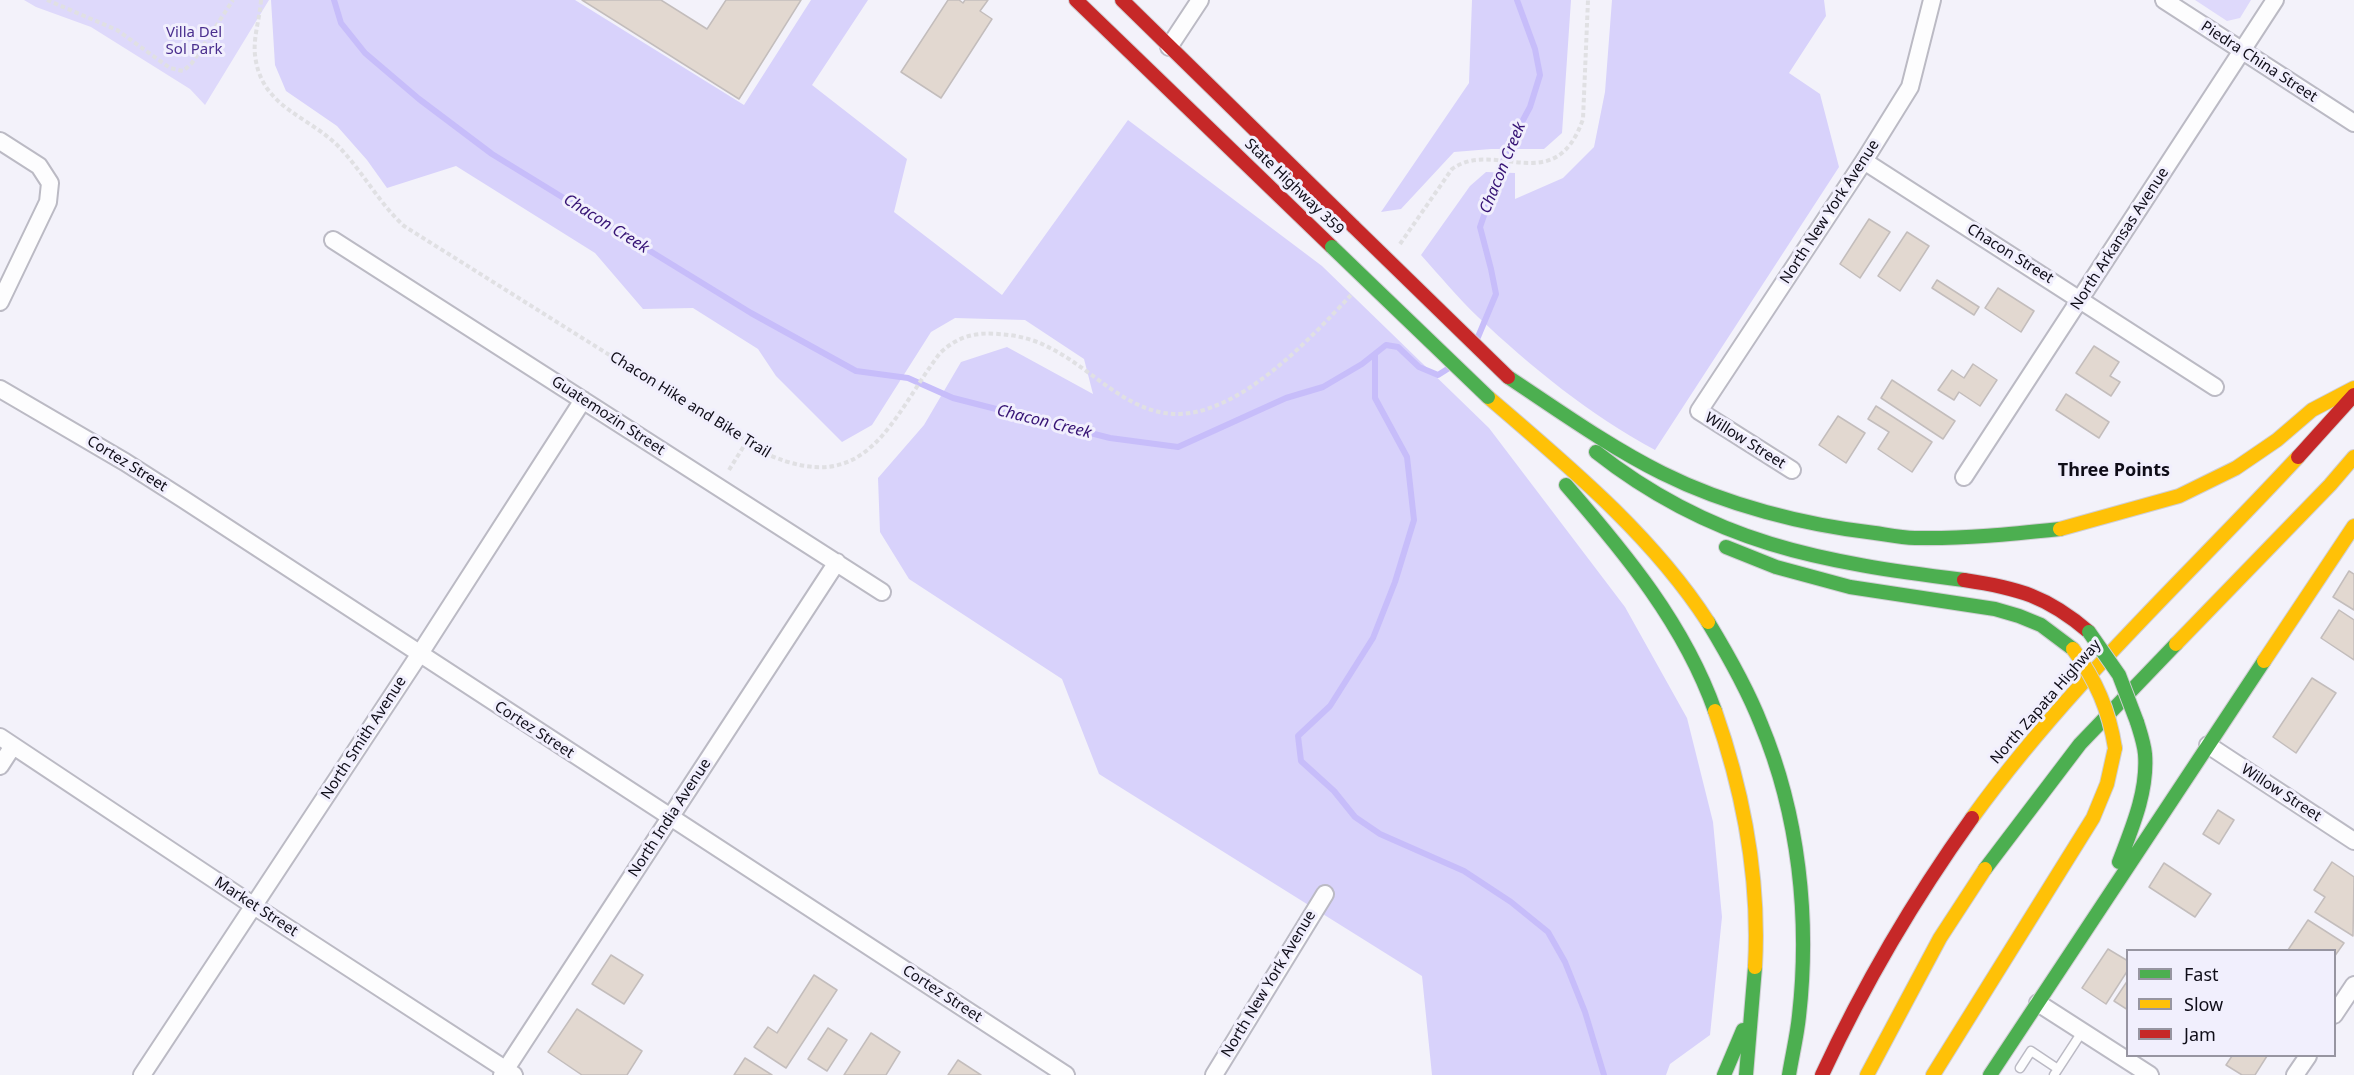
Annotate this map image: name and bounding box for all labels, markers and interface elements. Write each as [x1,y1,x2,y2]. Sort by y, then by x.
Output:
street label: Piedra China Street [2198,18,2320,106]
park label: Villa Del Sol Park [166,24,222,59]
water label: Chacon Creek [1476,120,1530,216]
street label: State Highway 359 [1241,135,1347,239]
street label: North New York Avenue [1777,137,1883,287]
street label: North Arkansas Avenue [2067,164,2173,314]
water label: Chacon Creek [560,190,652,258]
street label: Chacon Street [1963,220,2057,288]
street label: Chacon Hike and Bike Trail [606,348,774,462]
street label: Guatemozin Street [548,373,668,459]
water label: Chacon Creek [995,401,1093,443]
street label: Willow Street [1701,409,1789,473]
street label: Cortez Street [84,432,170,496]
district label: Three Points [2058,460,2170,482]
street label: North Zapata Highway [1987,636,2105,768]
street label: North Smith Avenue [318,673,410,803]
street label: Cortez Street [491,698,577,762]
street label: North India Avenue [625,755,715,881]
street label: Willow Street [2238,760,2324,826]
street label: Market Street [211,873,301,941]
street label: North New York Avenue [1218,907,1320,1061]
legend [2126,949,2336,1057]
street label: Cortez Street [899,962,985,1026]
text: Fast [2184,962,2219,986]
text: Slow [2184,992,2223,1016]
text: Jam [2184,1022,2216,1046]

